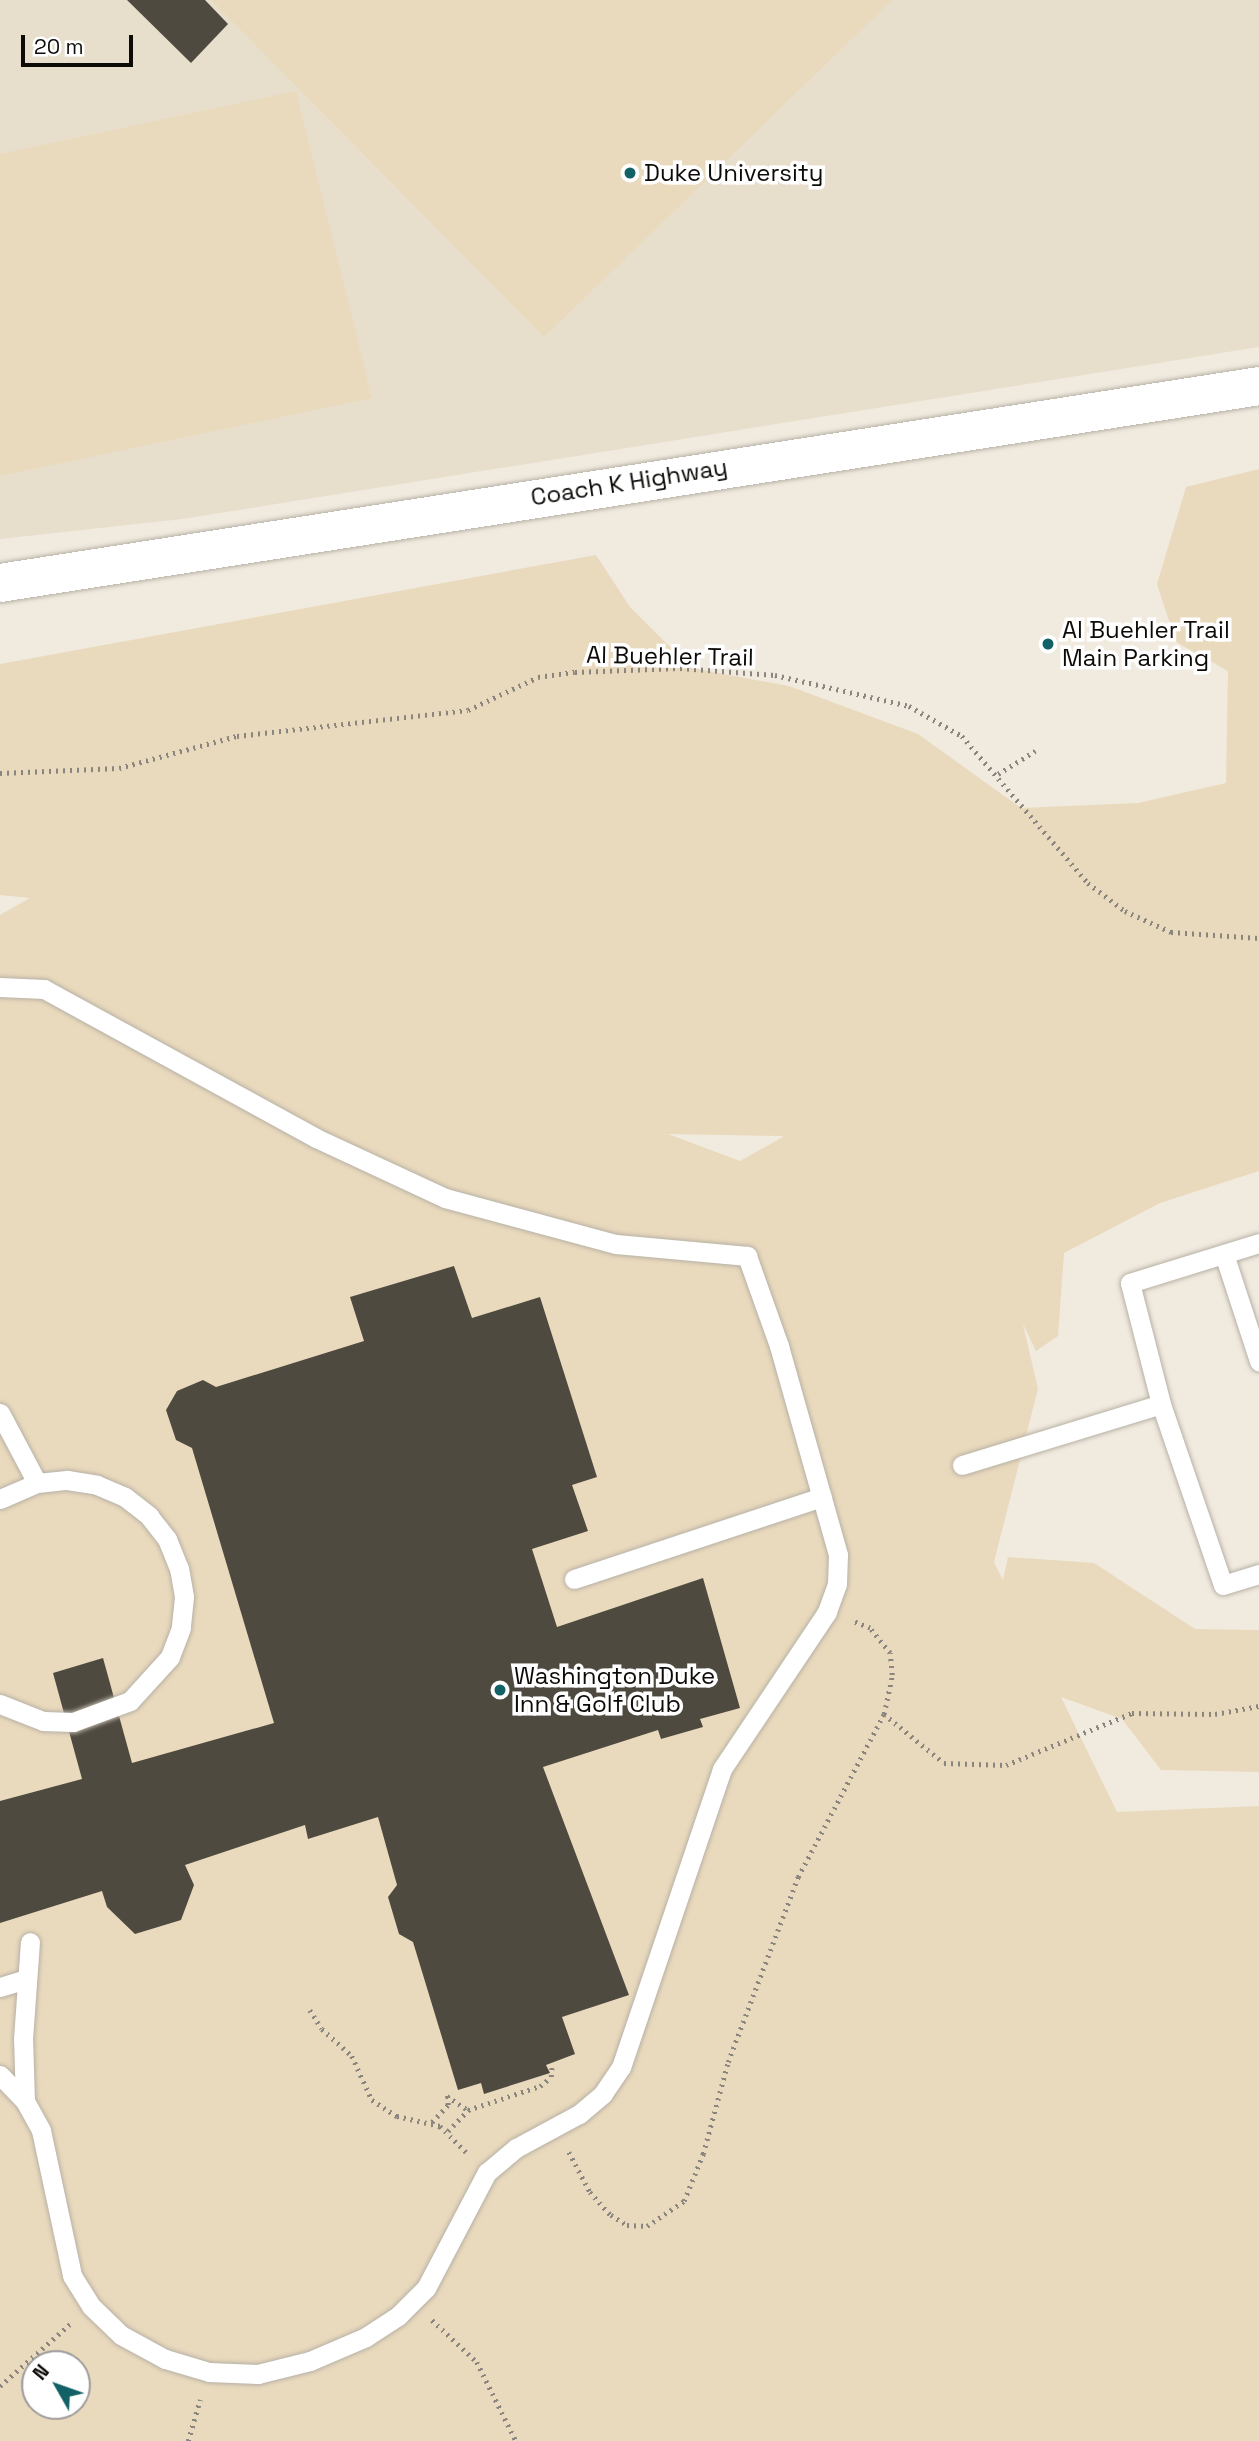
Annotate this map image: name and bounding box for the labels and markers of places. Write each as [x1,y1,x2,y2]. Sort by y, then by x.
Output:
place label: Duke University [644,159,824,187]
marker: Duke University [622,165,638,181]
place label: Al Buehler Trail Main Parking [1062,616,1230,672]
marker: Al Buehler Trail Main Parking [1040,636,1056,652]
place label: Washington Duke Inn & Golf Club [514,1662,715,1718]
marker: Washington Duke Inn & Golf Club [492,1682,508,1698]

